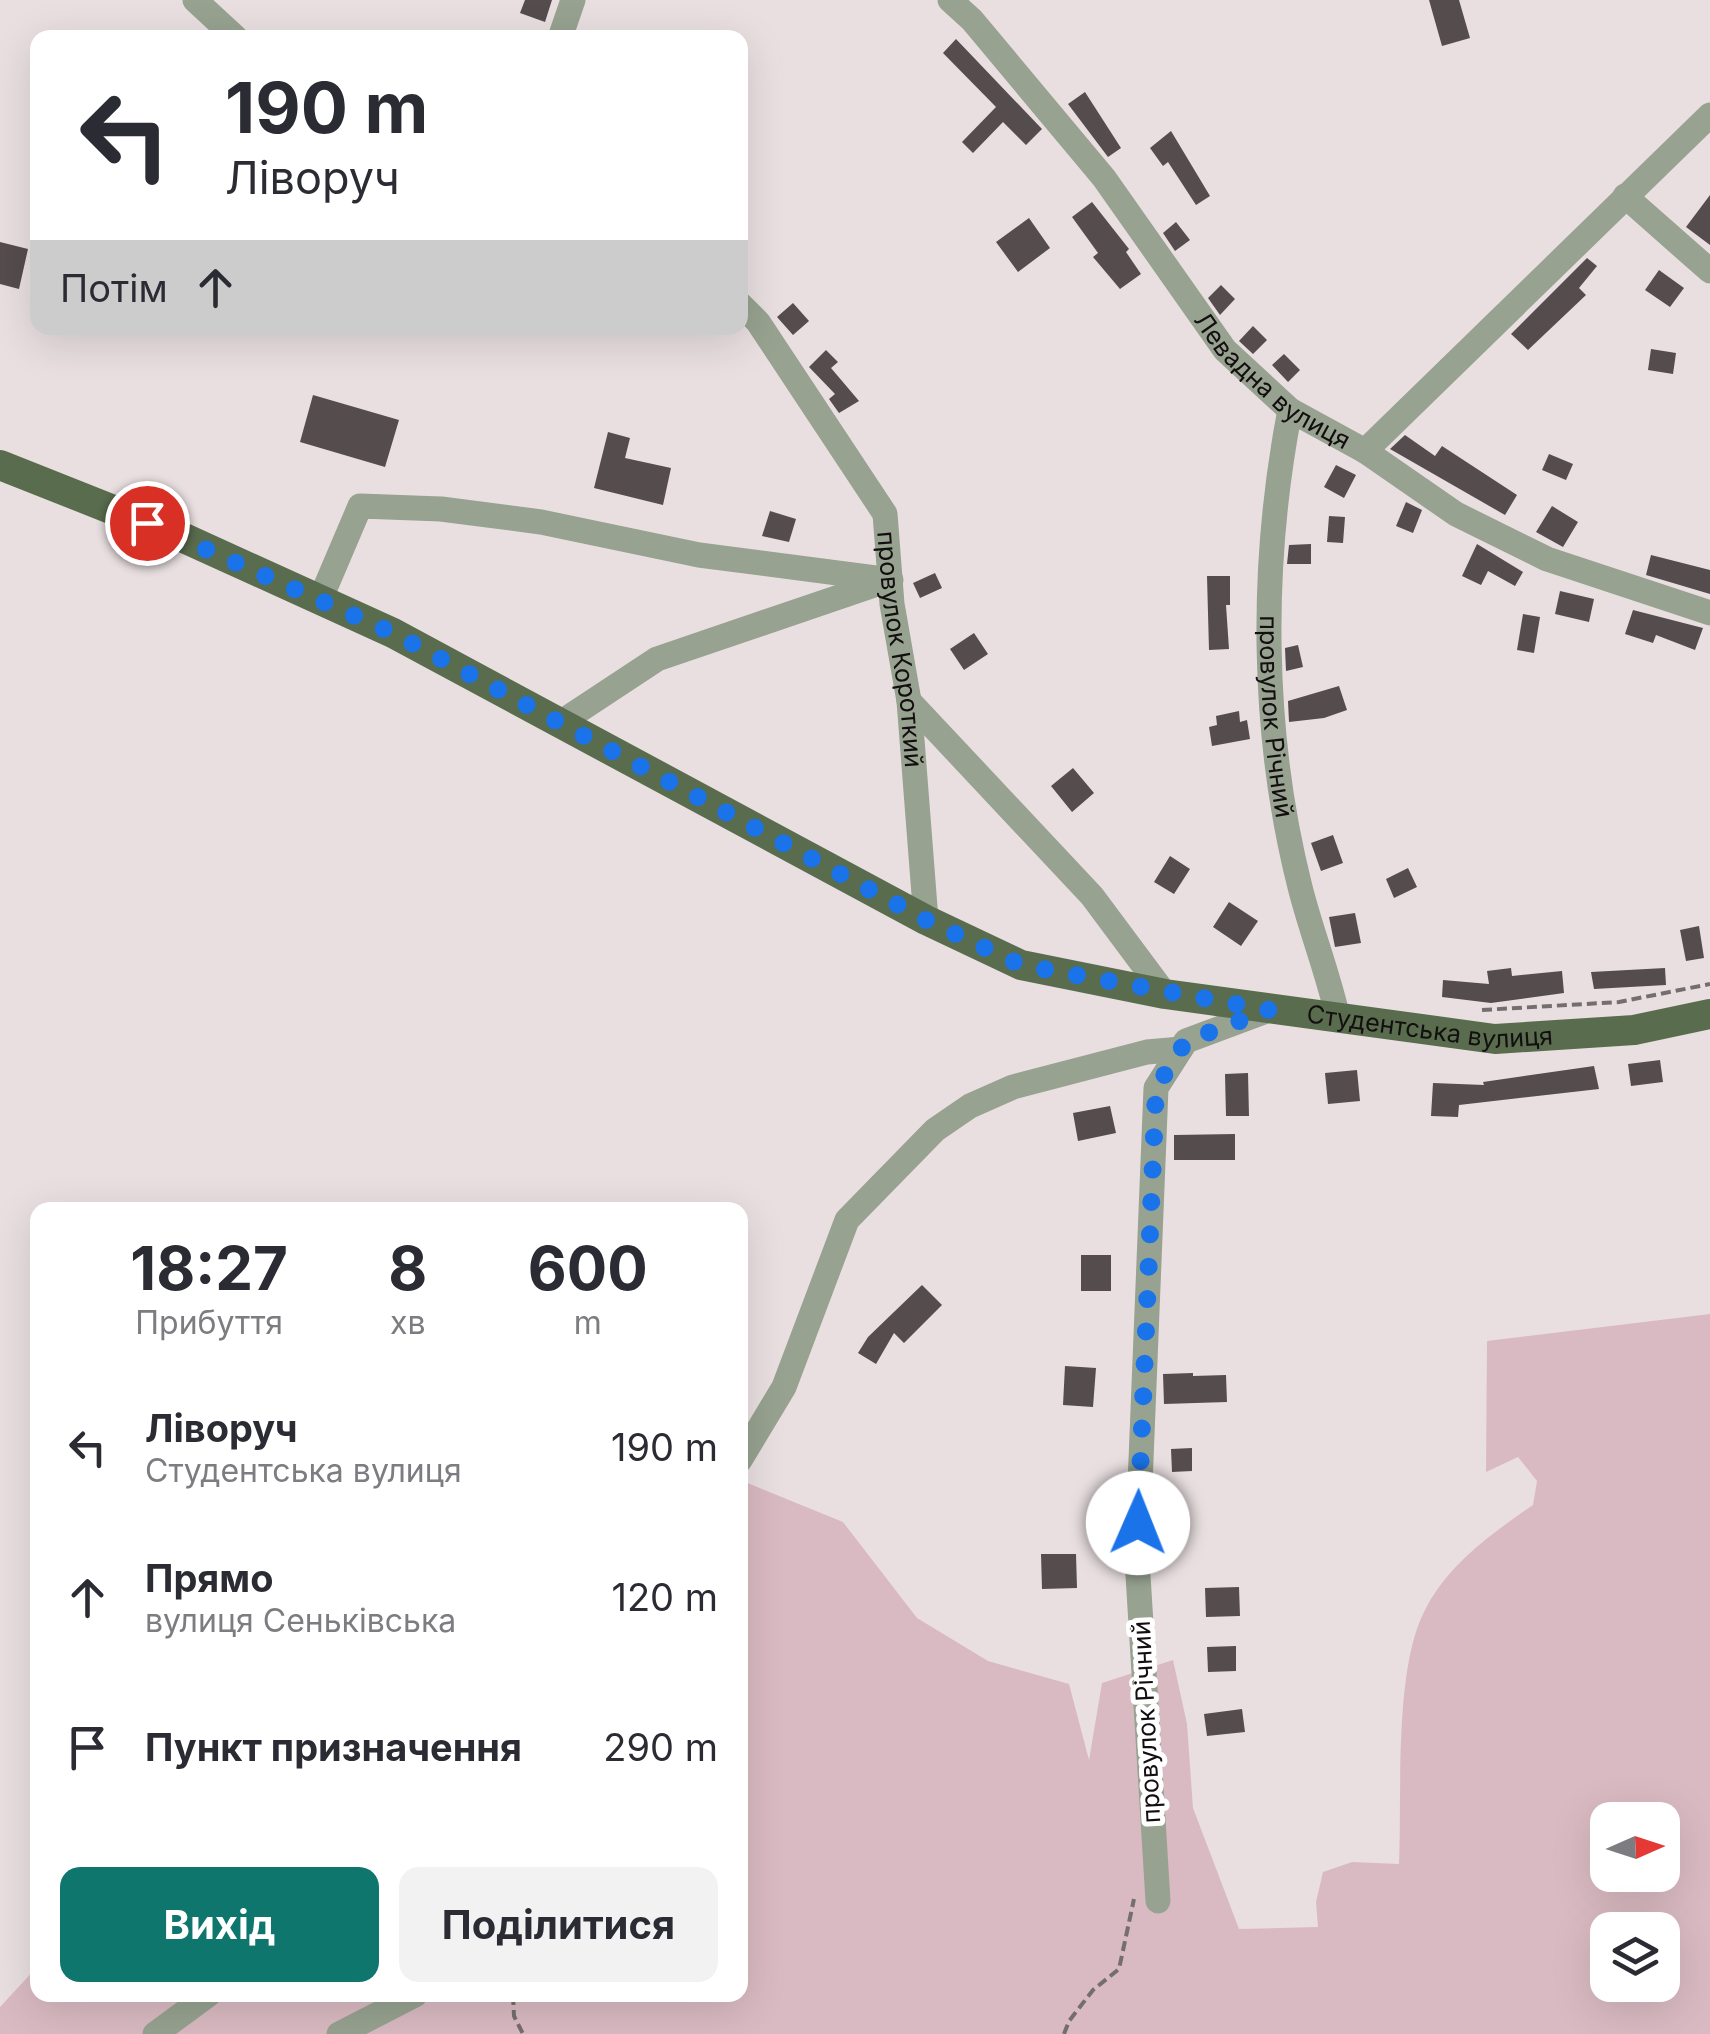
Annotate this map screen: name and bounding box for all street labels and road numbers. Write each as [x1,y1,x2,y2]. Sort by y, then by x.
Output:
street label: Левадна вулиця [1188,306,1356,455]
street label: провулок Короткий [871,530,929,769]
street label: провулок Річний [1254,615,1300,820]
street label: Студентська вулиця [1305,999,1554,1054]
street label: провулок Рiчний [1126,1620,1166,1824]

